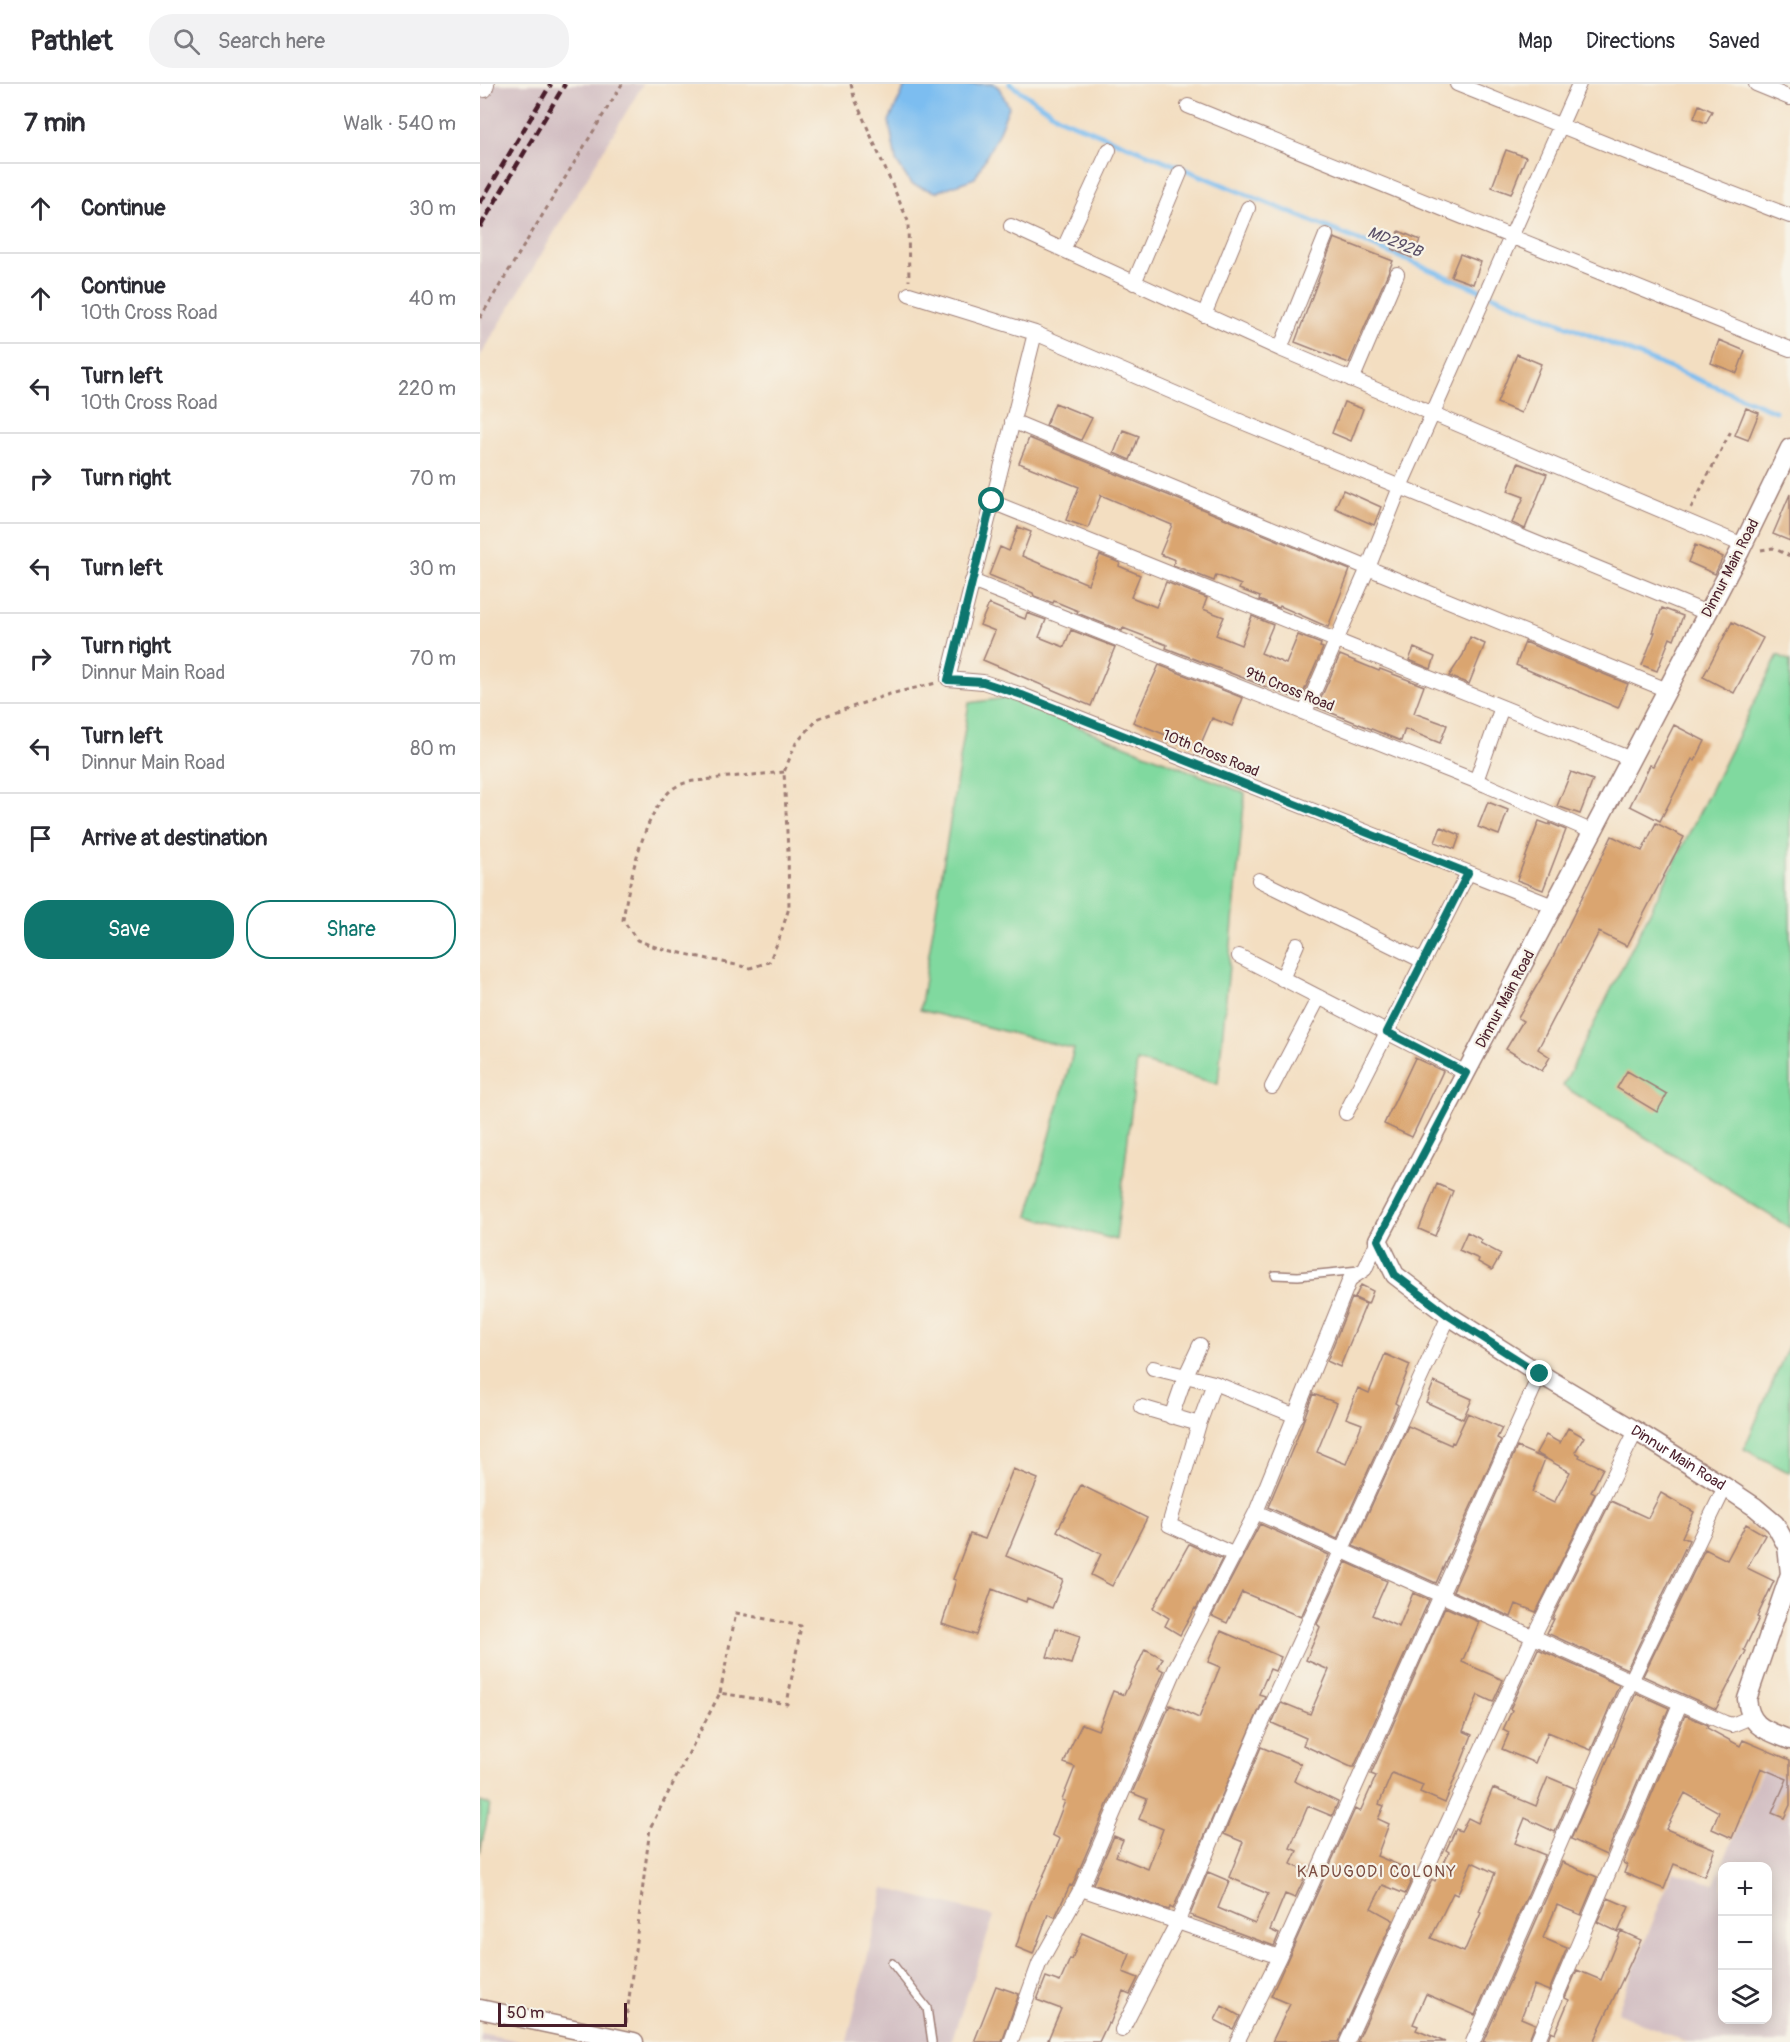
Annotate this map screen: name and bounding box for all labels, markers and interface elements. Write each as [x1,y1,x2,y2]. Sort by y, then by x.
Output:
search box [149,14,569,68]
text: Pathlet [30,24,113,59]
icon: search [170,25,203,58]
text: Search here [218,27,325,55]
text: Map [1518,28,1553,55]
text: Directions [1586,28,1675,55]
text: Saved [1708,28,1760,55]
text: 7 min [24,107,86,139]
text: Walk · 540 m [343,111,456,136]
icon: ahead [24,192,57,225]
text: Continue [81,194,165,222]
text: 30 m [409,196,456,221]
water label: MD292B [1365,222,1426,263]
text: Continue [81,272,165,300]
icon: ahead [24,282,57,315]
text: 40 m [409,286,456,311]
text: 10th Cross Road [81,300,218,325]
text: Turn left [81,362,163,390]
icon: left [24,372,57,405]
text: 220 m [398,376,456,401]
text: 10th Cross Road [81,390,218,415]
icon: right [24,462,57,495]
text: Turn right [81,464,171,492]
text: 70 m [410,466,456,491]
route start [978,487,1004,513]
street label: Dinnur Main Road [1697,516,1763,621]
icon: left [24,552,57,585]
text: Turn left [81,554,163,582]
text: 30 m [409,556,456,581]
text: Turn right [81,632,171,660]
icon: right [24,642,57,675]
text: 70 m [410,646,456,671]
text: Dinnur Main Road [81,660,225,685]
street label: 9th Cross Road [1243,663,1337,716]
text: Turn left [81,722,163,750]
street label: 10th Cross Road [1160,725,1262,781]
icon: left [24,732,57,765]
text: 80 m [410,736,456,761]
text: Dinnur Main Road [81,750,225,775]
icon: arrive [24,822,57,855]
text: Arrive at destination [81,824,267,852]
button: Save [24,900,234,959]
button: Share [246,900,456,959]
street label: Dinnur Main Road [1472,947,1539,1051]
route end [1526,1360,1552,1386]
street label: Dinnur Main Road [1627,1421,1729,1495]
district label: KADUGODI COLONY [1297,1862,1457,1882]
map controls [1718,1862,1772,2024]
button: + [1718,1862,1772,1916]
button: − [1718,1916,1772,1970]
button: layers [1718,1970,1772,2024]
scale bar [498,2000,627,2028]
text: 50 m [507,2003,544,2023]

